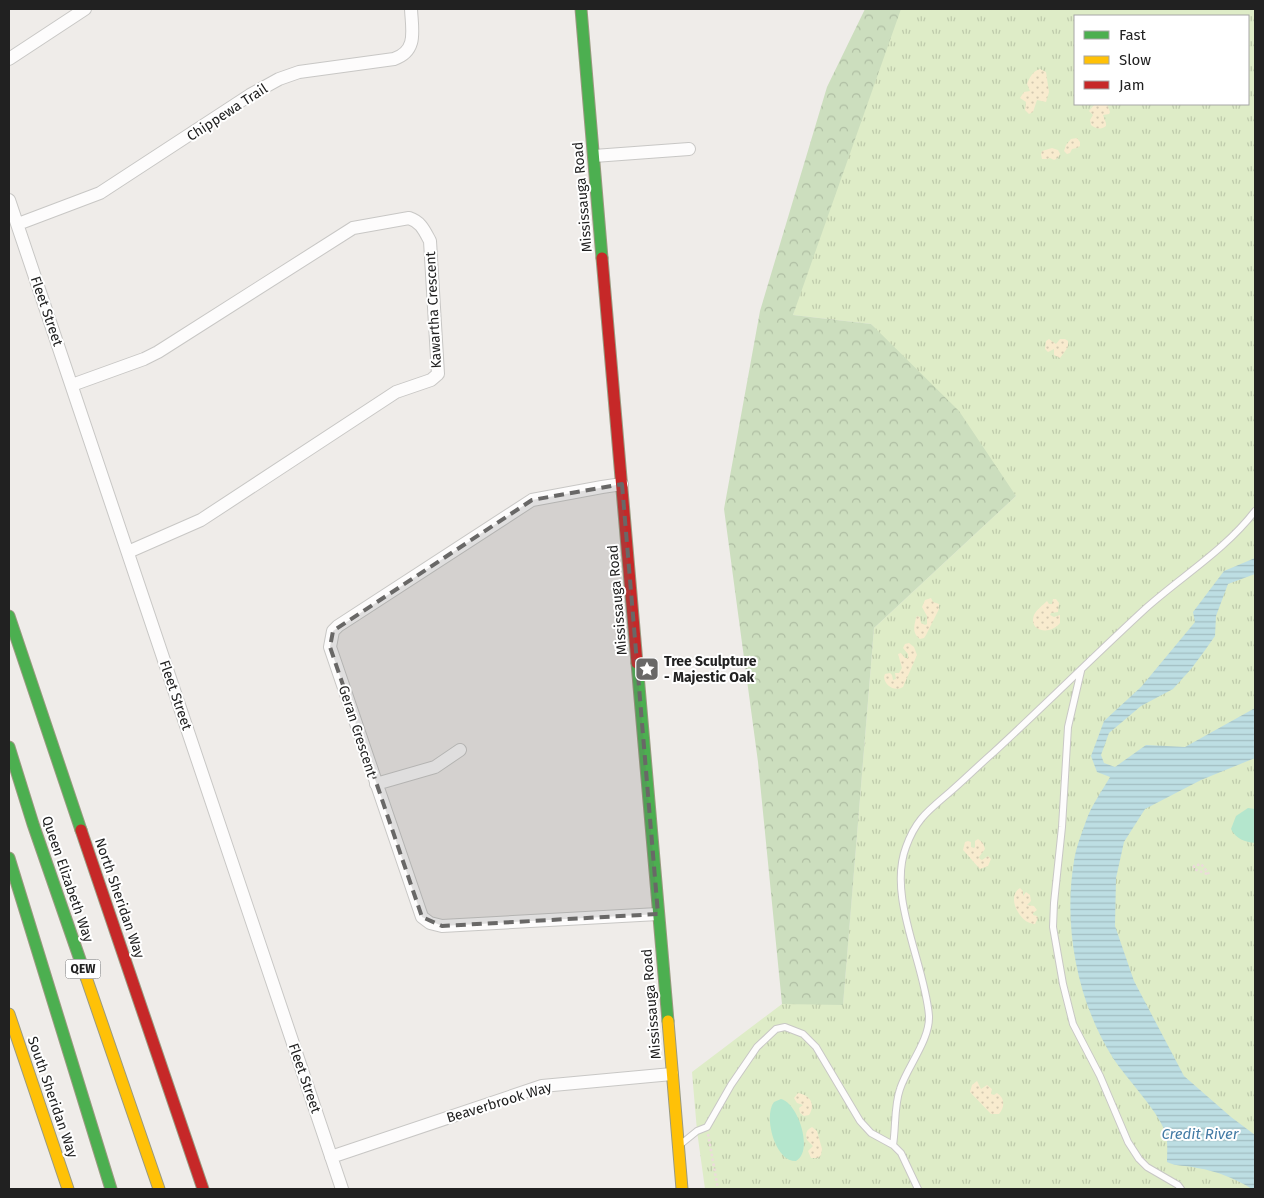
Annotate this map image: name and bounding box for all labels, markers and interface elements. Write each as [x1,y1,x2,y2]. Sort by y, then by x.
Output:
legend [1074,15,1249,105]
text: Fast [1119,26,1146,44]
text: Slow [1119,51,1151,69]
text: Jam [1119,76,1145,94]
street label: Chippewa Trail [184,80,271,145]
street label: Mississauga Road [569,141,596,253]
street label: Kawartha Crescent [422,250,445,369]
street label: Fleet Street [27,274,67,349]
street label: Mississauga Road [604,544,631,656]
place label: Tree Sculpture - Majestic Oak [664,653,757,686]
place icon: Tree Sculpture - Majestic Oak [634,656,660,682]
street label: Fleet Street [156,658,196,733]
street label: Geran Crescent [335,683,381,780]
street label: Queen Elizabeth Way [38,814,97,945]
street label: North Sheridan Way [91,836,148,961]
street label: Mississauga Road [638,948,665,1060]
road number: QEW [66,960,100,979]
street label: South Sheridan Way [24,1034,81,1160]
street label: Fleet Street [285,1041,325,1116]
street label: Beaverbrook Way [444,1078,554,1127]
water label: Credit River [1161,1125,1240,1143]

